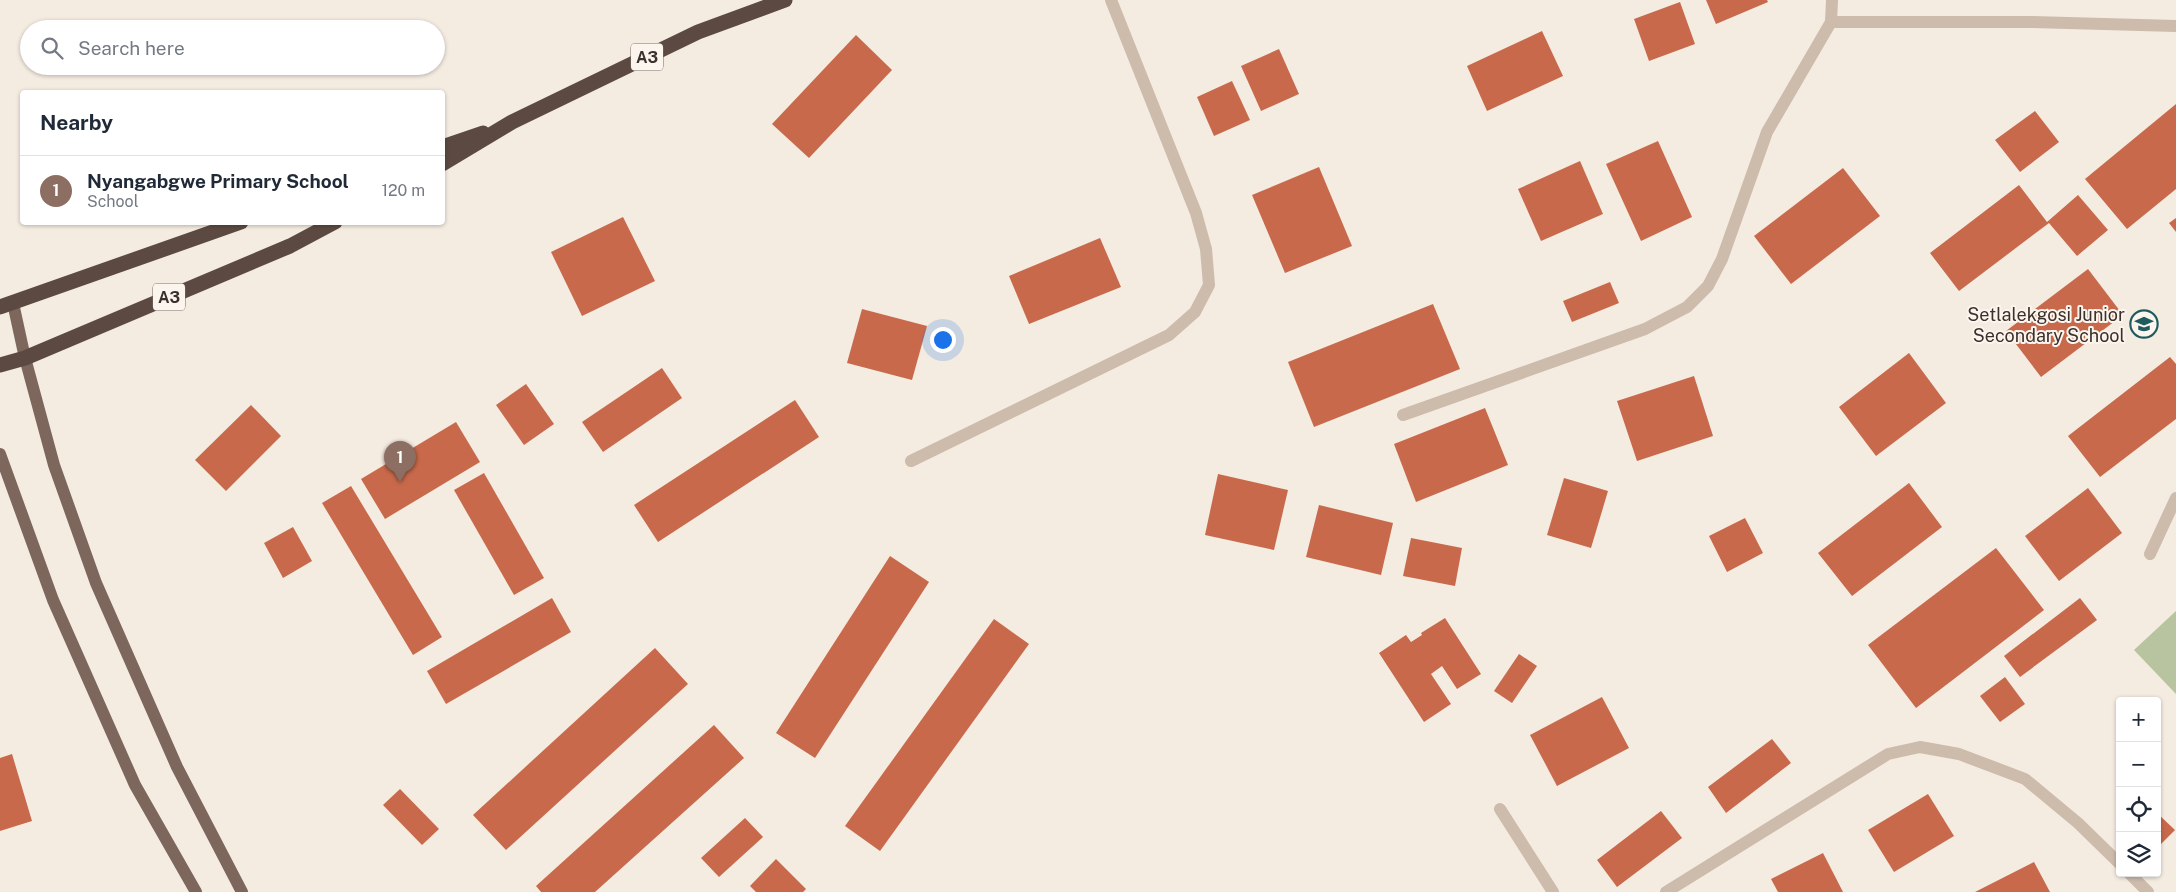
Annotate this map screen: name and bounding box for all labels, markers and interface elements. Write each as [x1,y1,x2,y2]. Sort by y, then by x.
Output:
search box [20,20,445,75]
icon: search [38,34,66,62]
text: Search here [78,37,185,59]
road number: A3 [631,44,663,70]
text: Nearby [40,110,113,135]
text: Nyangabgwe Primary School [87,170,349,192]
text: 1 [53,181,59,200]
text: 120 m [381,181,425,200]
text: School [87,192,138,211]
road number: A3 [153,284,185,310]
place label: Setlalekgosi Junior Secondary School [1967,304,2125,346]
school or university icon: Setlalekgosi Junior Secondary School [2129,309,2159,339]
your location [930,327,956,353]
pin: 1 [384,441,416,482]
map controls [2116,697,2161,877]
button: + [2116,697,2161,742]
button: − [2116,742,2161,787]
button: locate [2116,787,2161,832]
button: layers [2116,832,2161,877]

